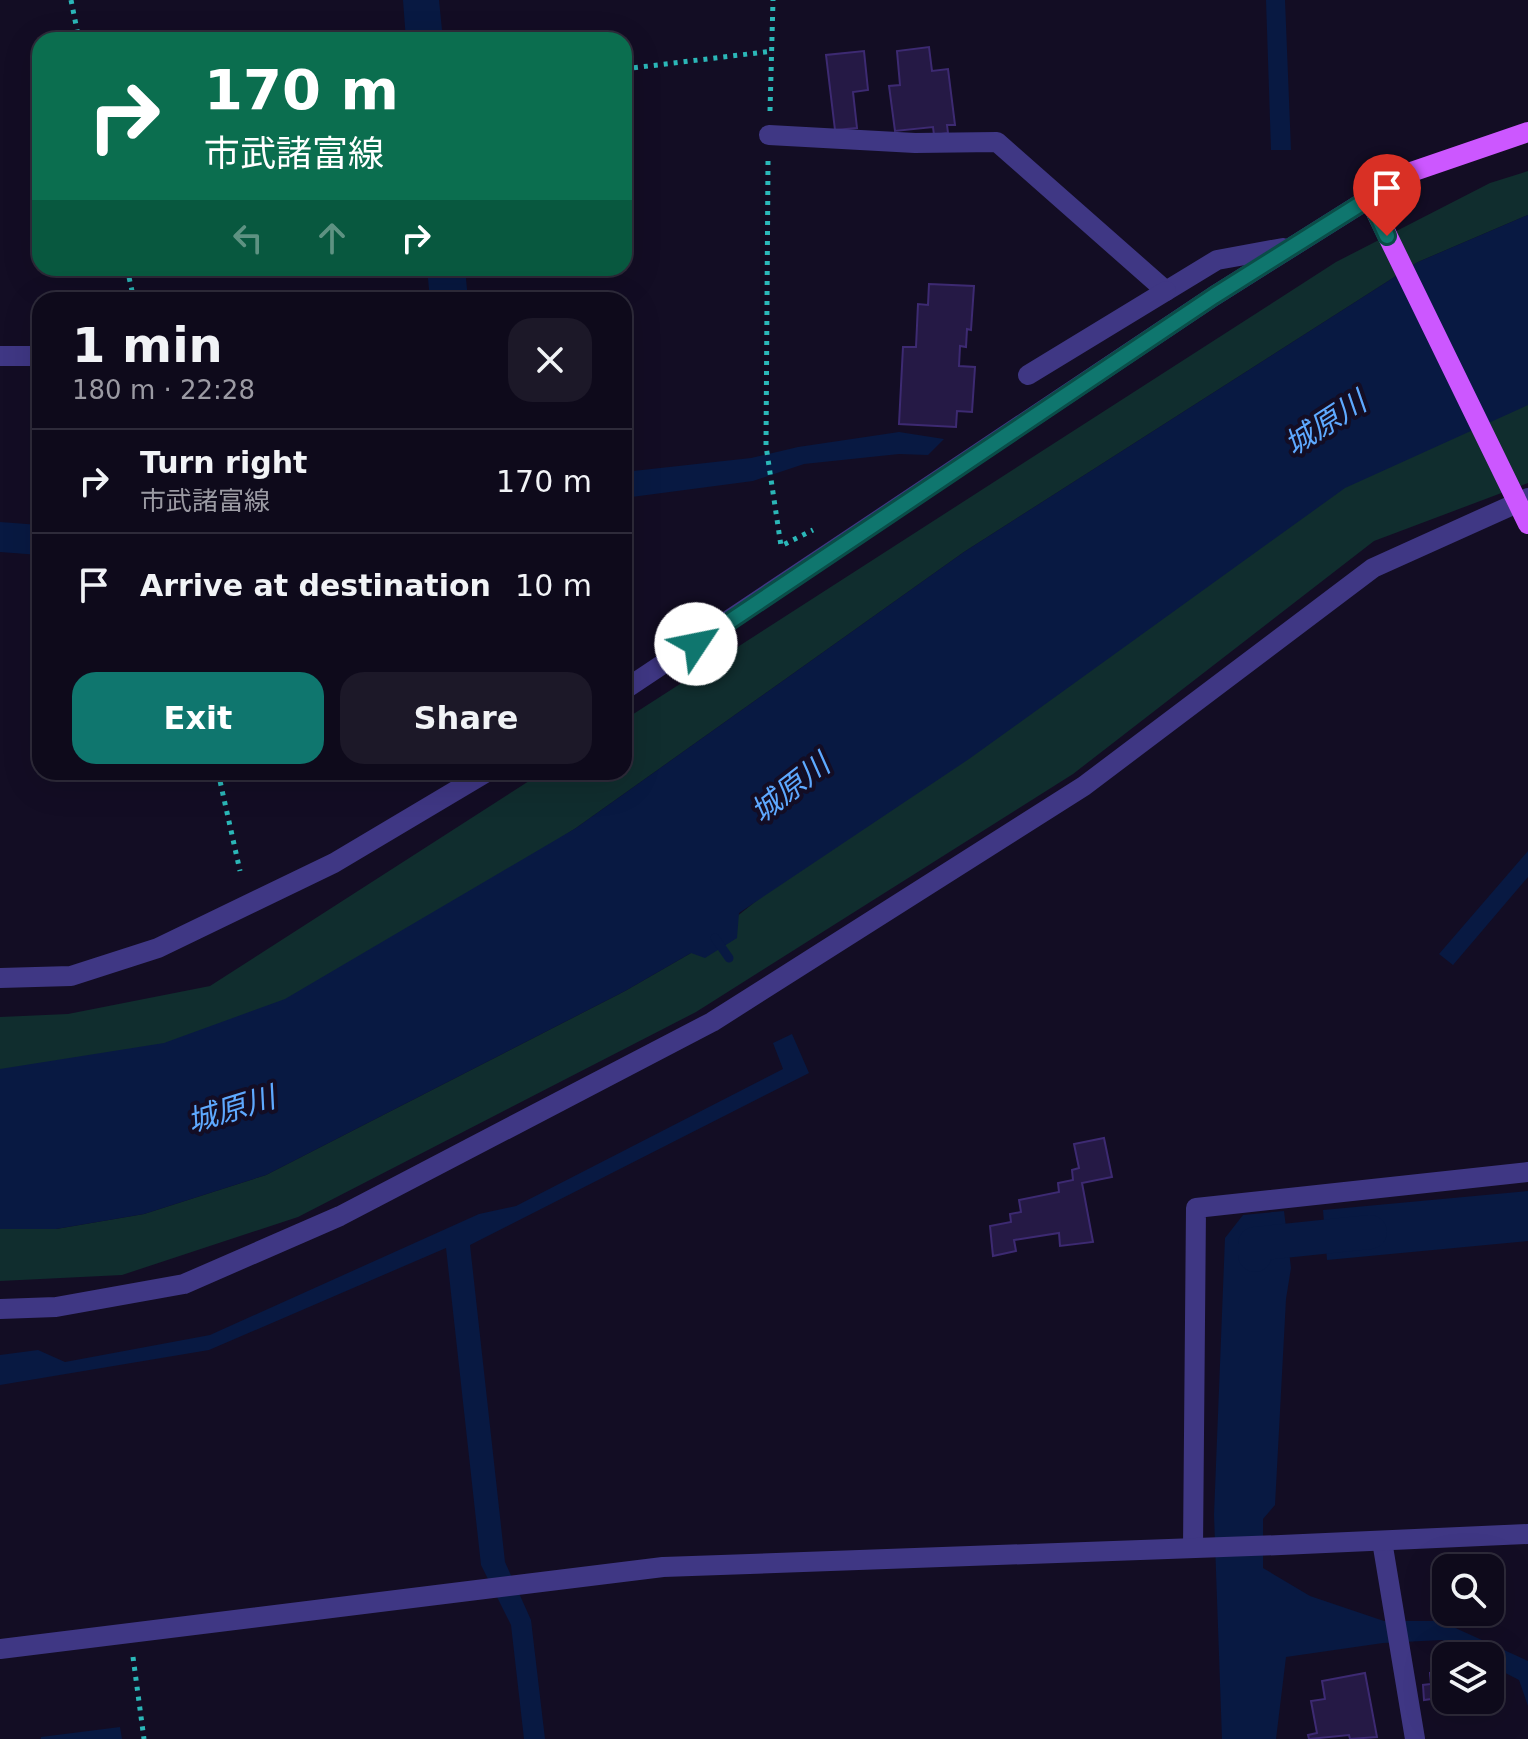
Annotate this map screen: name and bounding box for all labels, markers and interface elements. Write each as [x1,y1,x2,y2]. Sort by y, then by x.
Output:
text: 170 m [204,57,399,122]
icon: right [72,64,176,168]
text: 市武諸富線 [204,133,384,174]
pin [1353,154,1421,236]
icon: arrive [1365,166,1409,210]
icon: left [226,216,270,260]
icon: ahead [310,216,354,260]
icon: right [394,216,438,260]
text: 1 min [72,317,223,373]
button: close [508,318,592,402]
text: 180 m · 22:28 [72,375,255,405]
water label: 城原川 [1278,382,1375,462]
text: Turn right [140,445,307,480]
icon: right [72,459,116,503]
text: 170 m [496,464,592,499]
text: 市武諸富線 [140,486,270,516]
icon: arrive [72,563,116,607]
text: Arrive at destination [140,568,491,603]
text: 10 m [515,568,592,603]
position arrow [654,602,738,686]
button: Exit [72,672,324,764]
button: Share [340,672,592,764]
water label: 城原川 [744,745,839,829]
water label: 城原川 [183,1078,282,1139]
map controls [1432,1554,1504,1714]
button: search [1432,1554,1504,1626]
button: layers [1432,1642,1504,1714]

